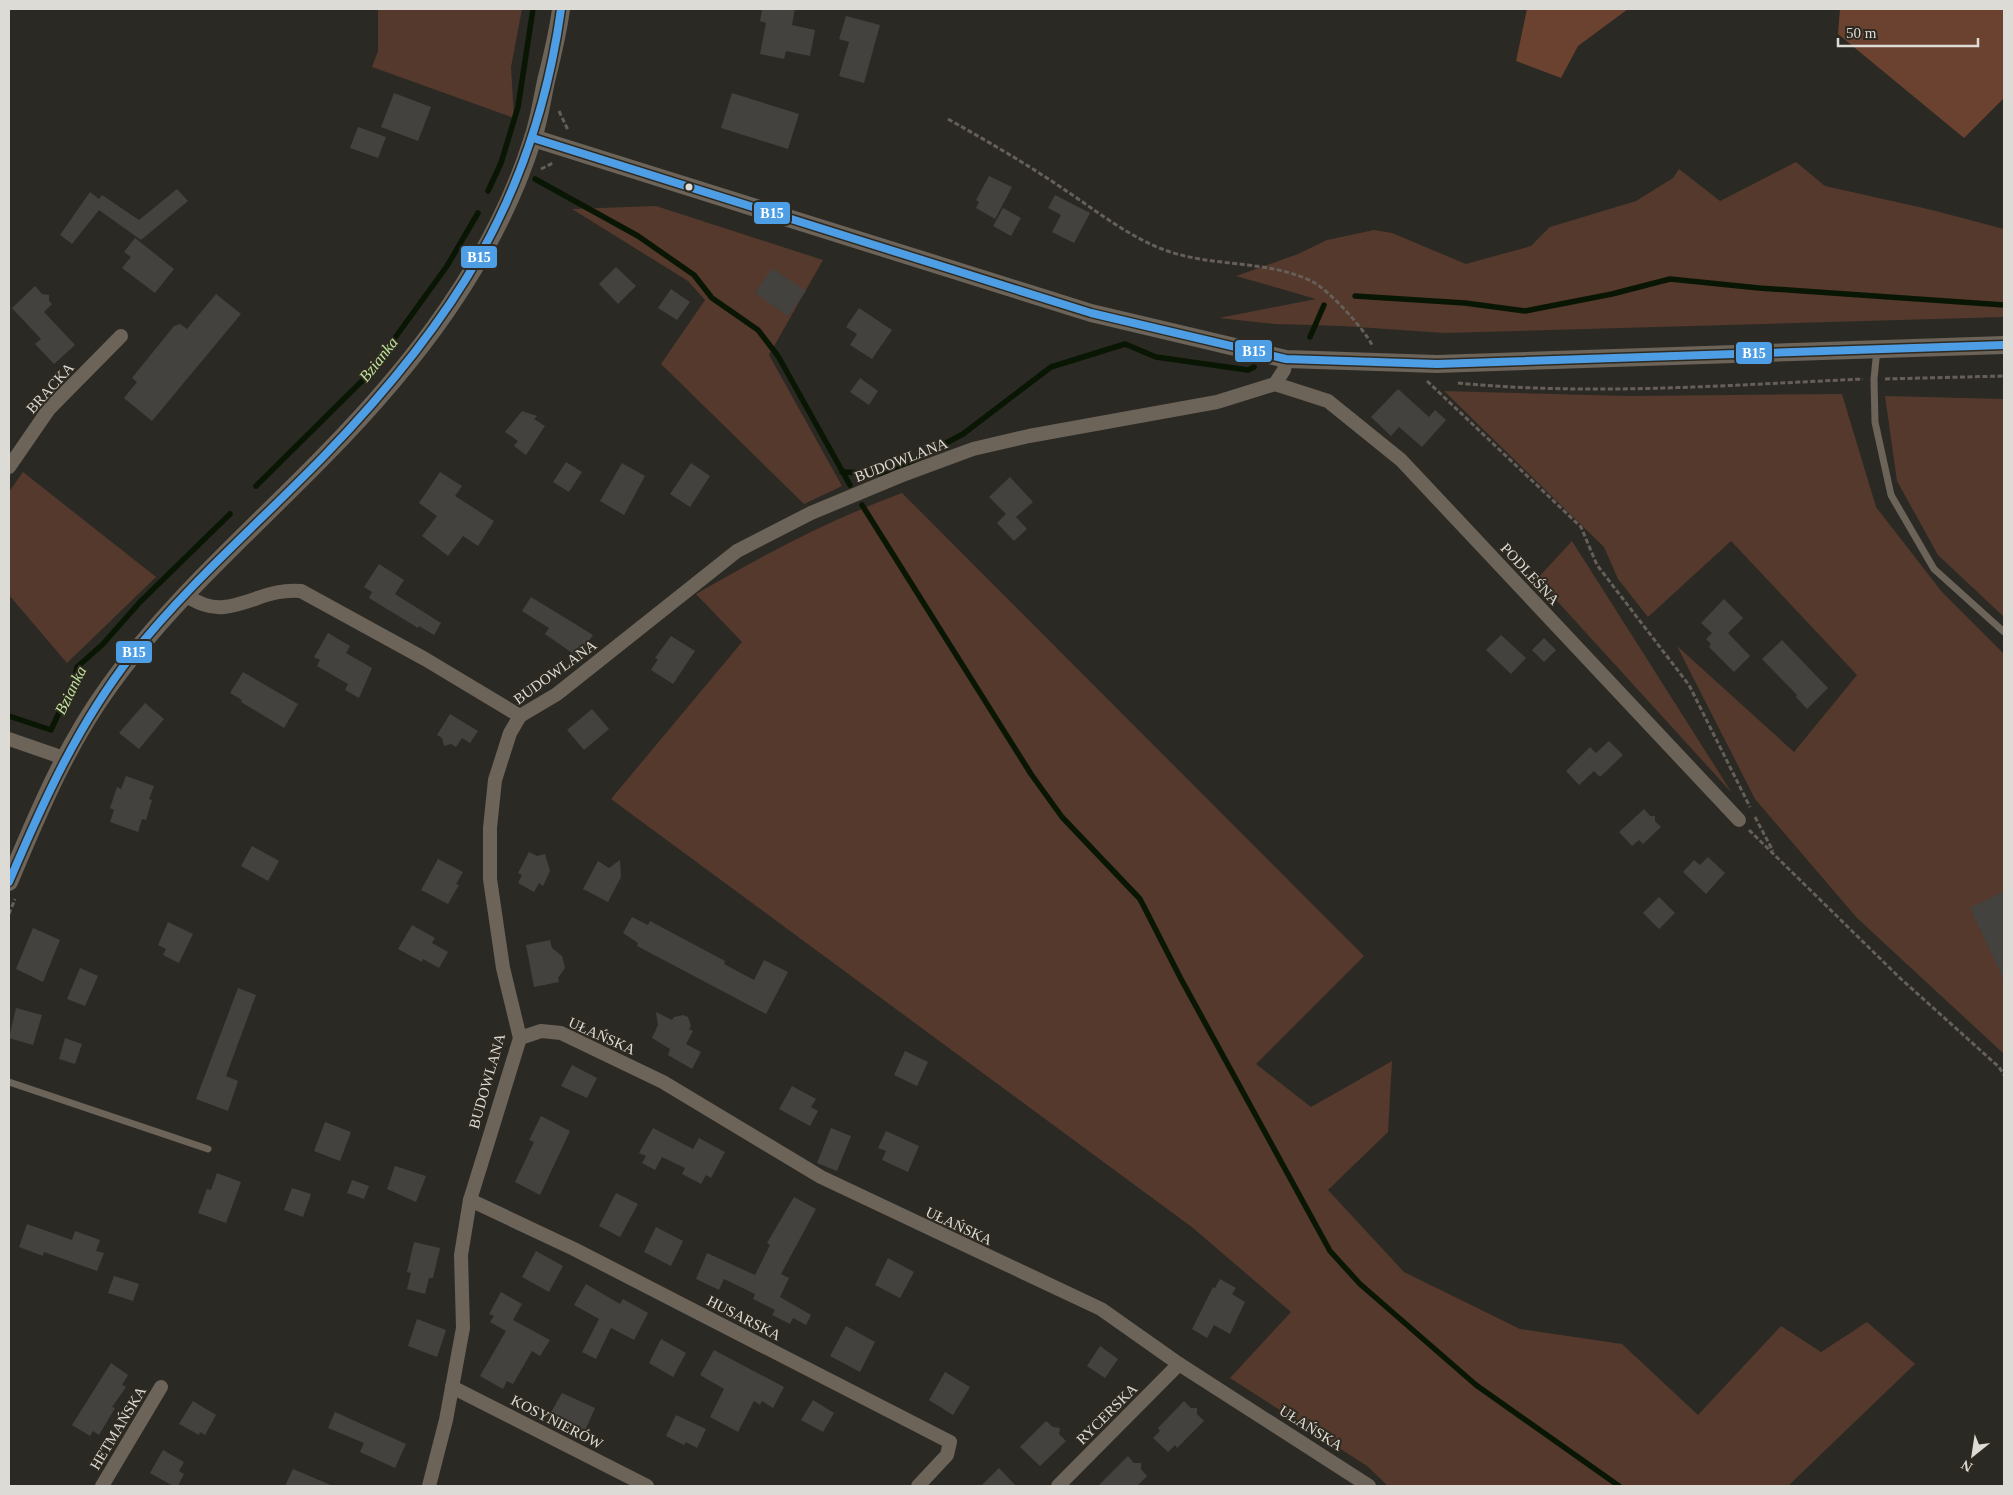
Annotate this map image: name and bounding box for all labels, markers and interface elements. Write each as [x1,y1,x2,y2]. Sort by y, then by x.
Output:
scale bar [1838,15,1978,47]
text: 50 m [1846,25,1877,41]
unlabelled marker [684,182,694,192]
line badge: B15 [753,201,791,225]
text: B15 [760,206,784,221]
line badge: B15 [460,245,498,269]
text: B15 [467,250,491,265]
water label: Bzianka [356,334,401,385]
line badge: B15 [1234,339,1273,363]
line badge: B15 [1735,341,1773,365]
text: B15 [1242,344,1266,359]
text: B15 [1742,346,1766,361]
street label: BRACKA [23,359,77,417]
street label: BUDOWLANA [852,435,950,485]
street label: PODLEŚNA [1497,540,1563,608]
street label: BUDOWLANA [511,637,600,707]
line badge: B15 [115,640,153,664]
text: B15 [122,645,146,660]
water label: Bzianka [52,663,89,717]
street label: UŁAŃSKA [566,1014,638,1058]
street label: BUDOWLANA [466,1031,508,1130]
street label: UŁAŃSKA [923,1204,995,1248]
street label: HUSARSKA [704,1293,784,1344]
street label: RYCERSKA [1073,1380,1141,1448]
street label: HETMAŃSKA [87,1383,149,1472]
street label: KOSYNIERÓW [508,1392,606,1452]
street label: UŁAŃSKA [1276,1402,1346,1454]
north arrow [1948,1430,1998,1480]
text: N [1959,1457,1975,1475]

